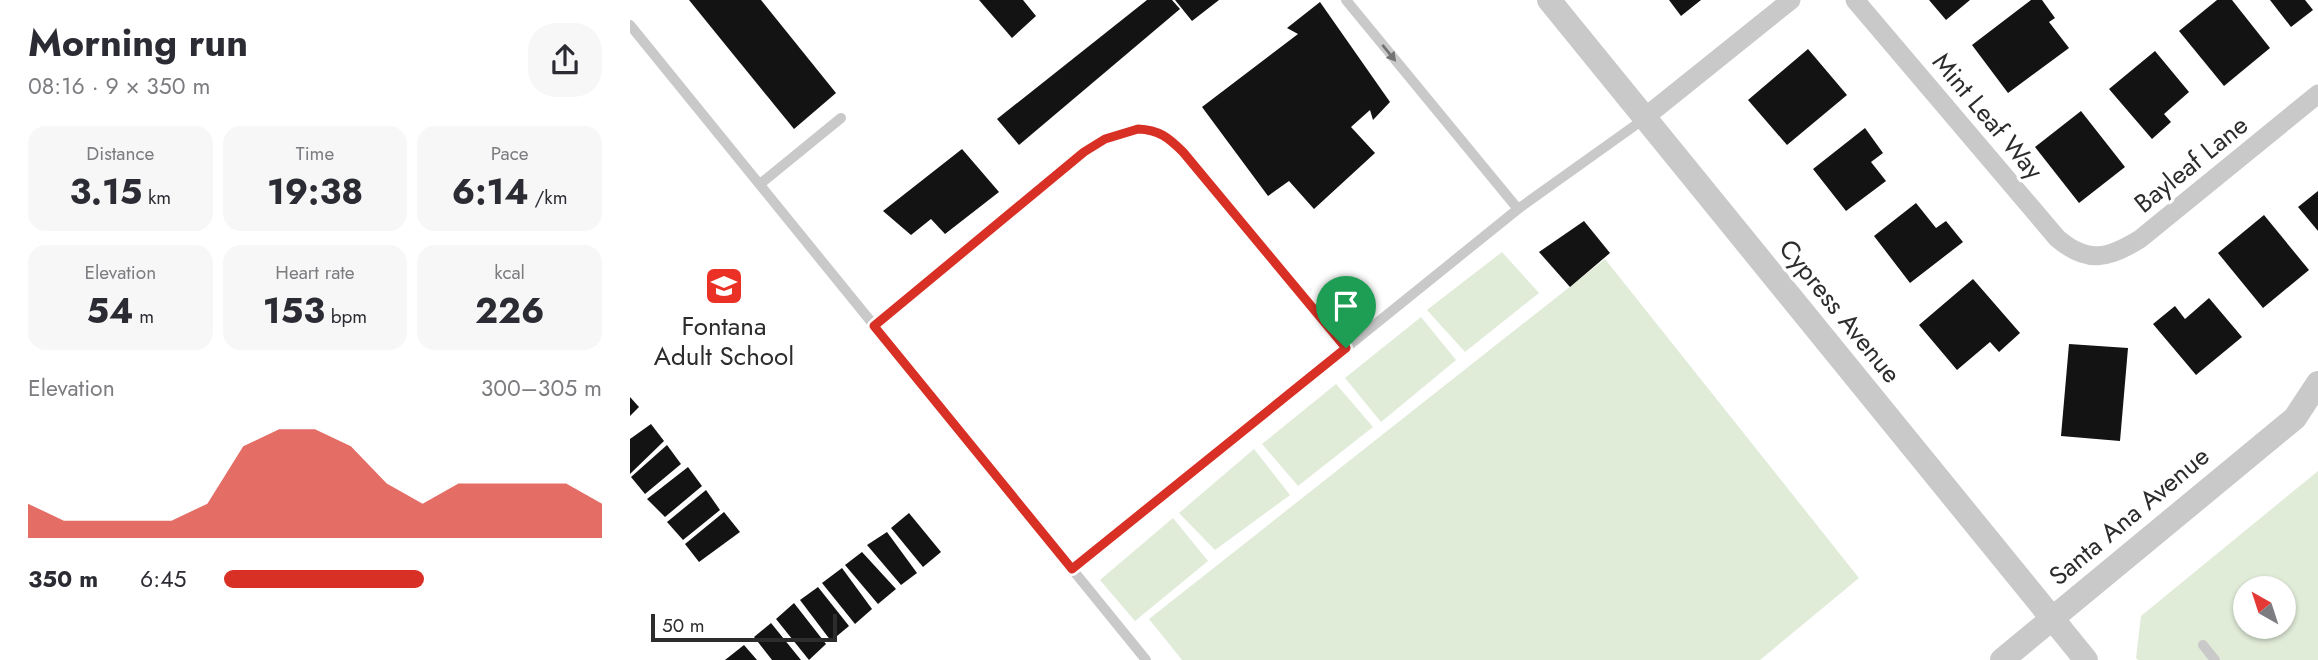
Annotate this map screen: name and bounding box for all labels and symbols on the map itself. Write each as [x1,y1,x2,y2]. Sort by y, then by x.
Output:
one-way arrow [1381,44,1396,61]
street label: Mint Leaf Way [1924,44,2053,188]
street label: Bayleaf Lane [2126,106,2256,222]
street label: Cypress Avenue [1770,231,1910,391]
school or university icon: Fontana Adult School [703,265,745,307]
pin [1316,276,1376,348]
place label: Fontana Adult School [654,307,794,375]
street label: Santa Ana Avenue [2041,437,2217,595]
north arrow [2233,576,2296,639]
scale bar [651,611,836,643]

